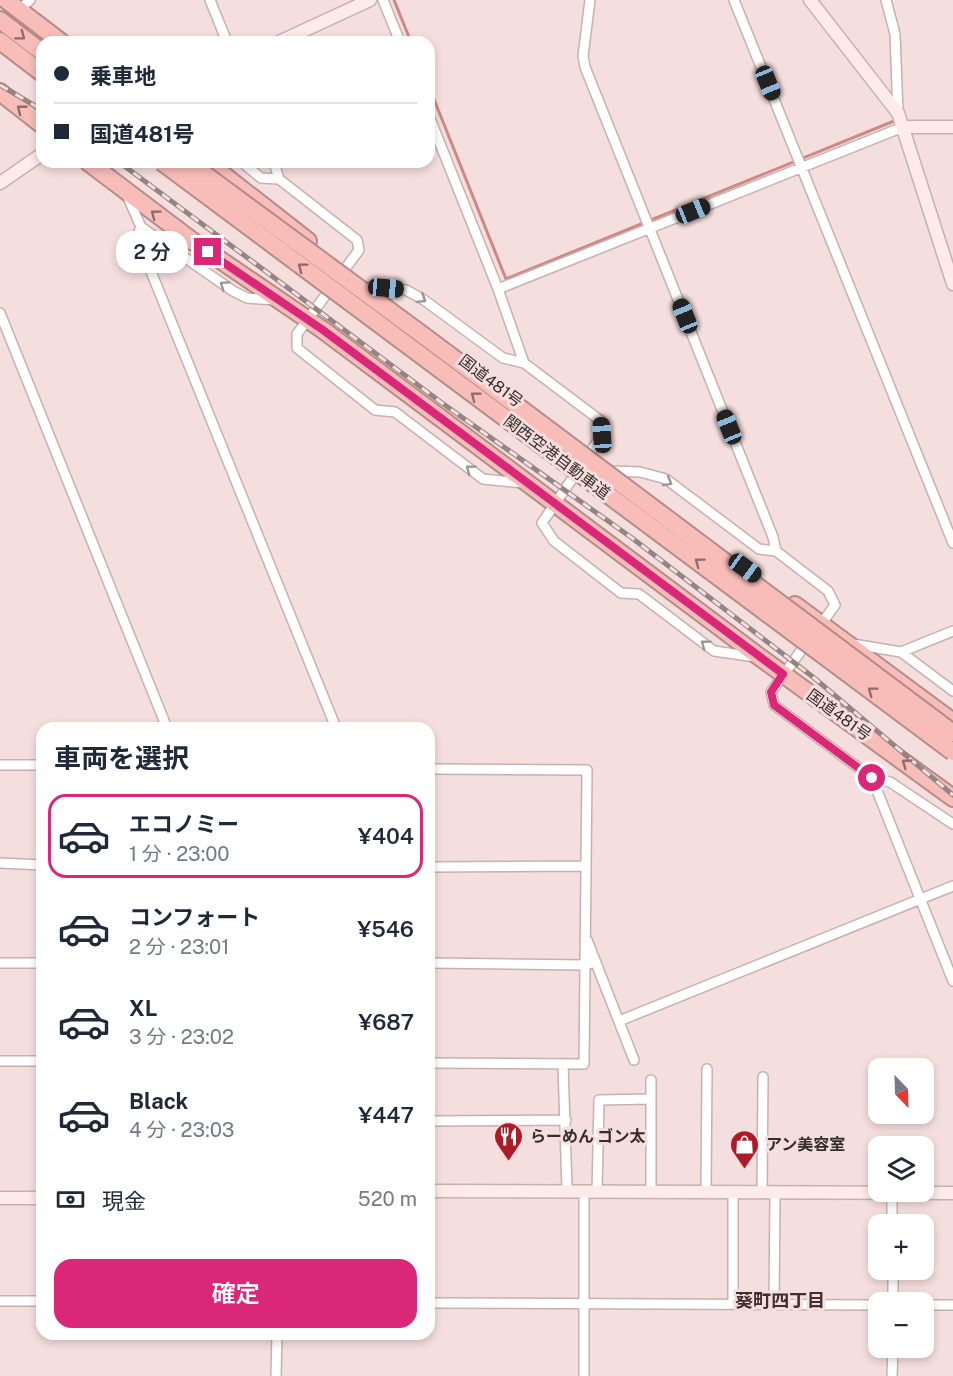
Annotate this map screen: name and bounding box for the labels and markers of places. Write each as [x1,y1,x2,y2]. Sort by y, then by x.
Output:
restaurant icon: らーめん ゴン太 [493,1120,525,1162]
place label: らーめん ゴン太 [530,1127,646,1146]
shop icon: アン美容室 [729,1128,761,1170]
place label: アン美容室 [766,1135,845,1154]

